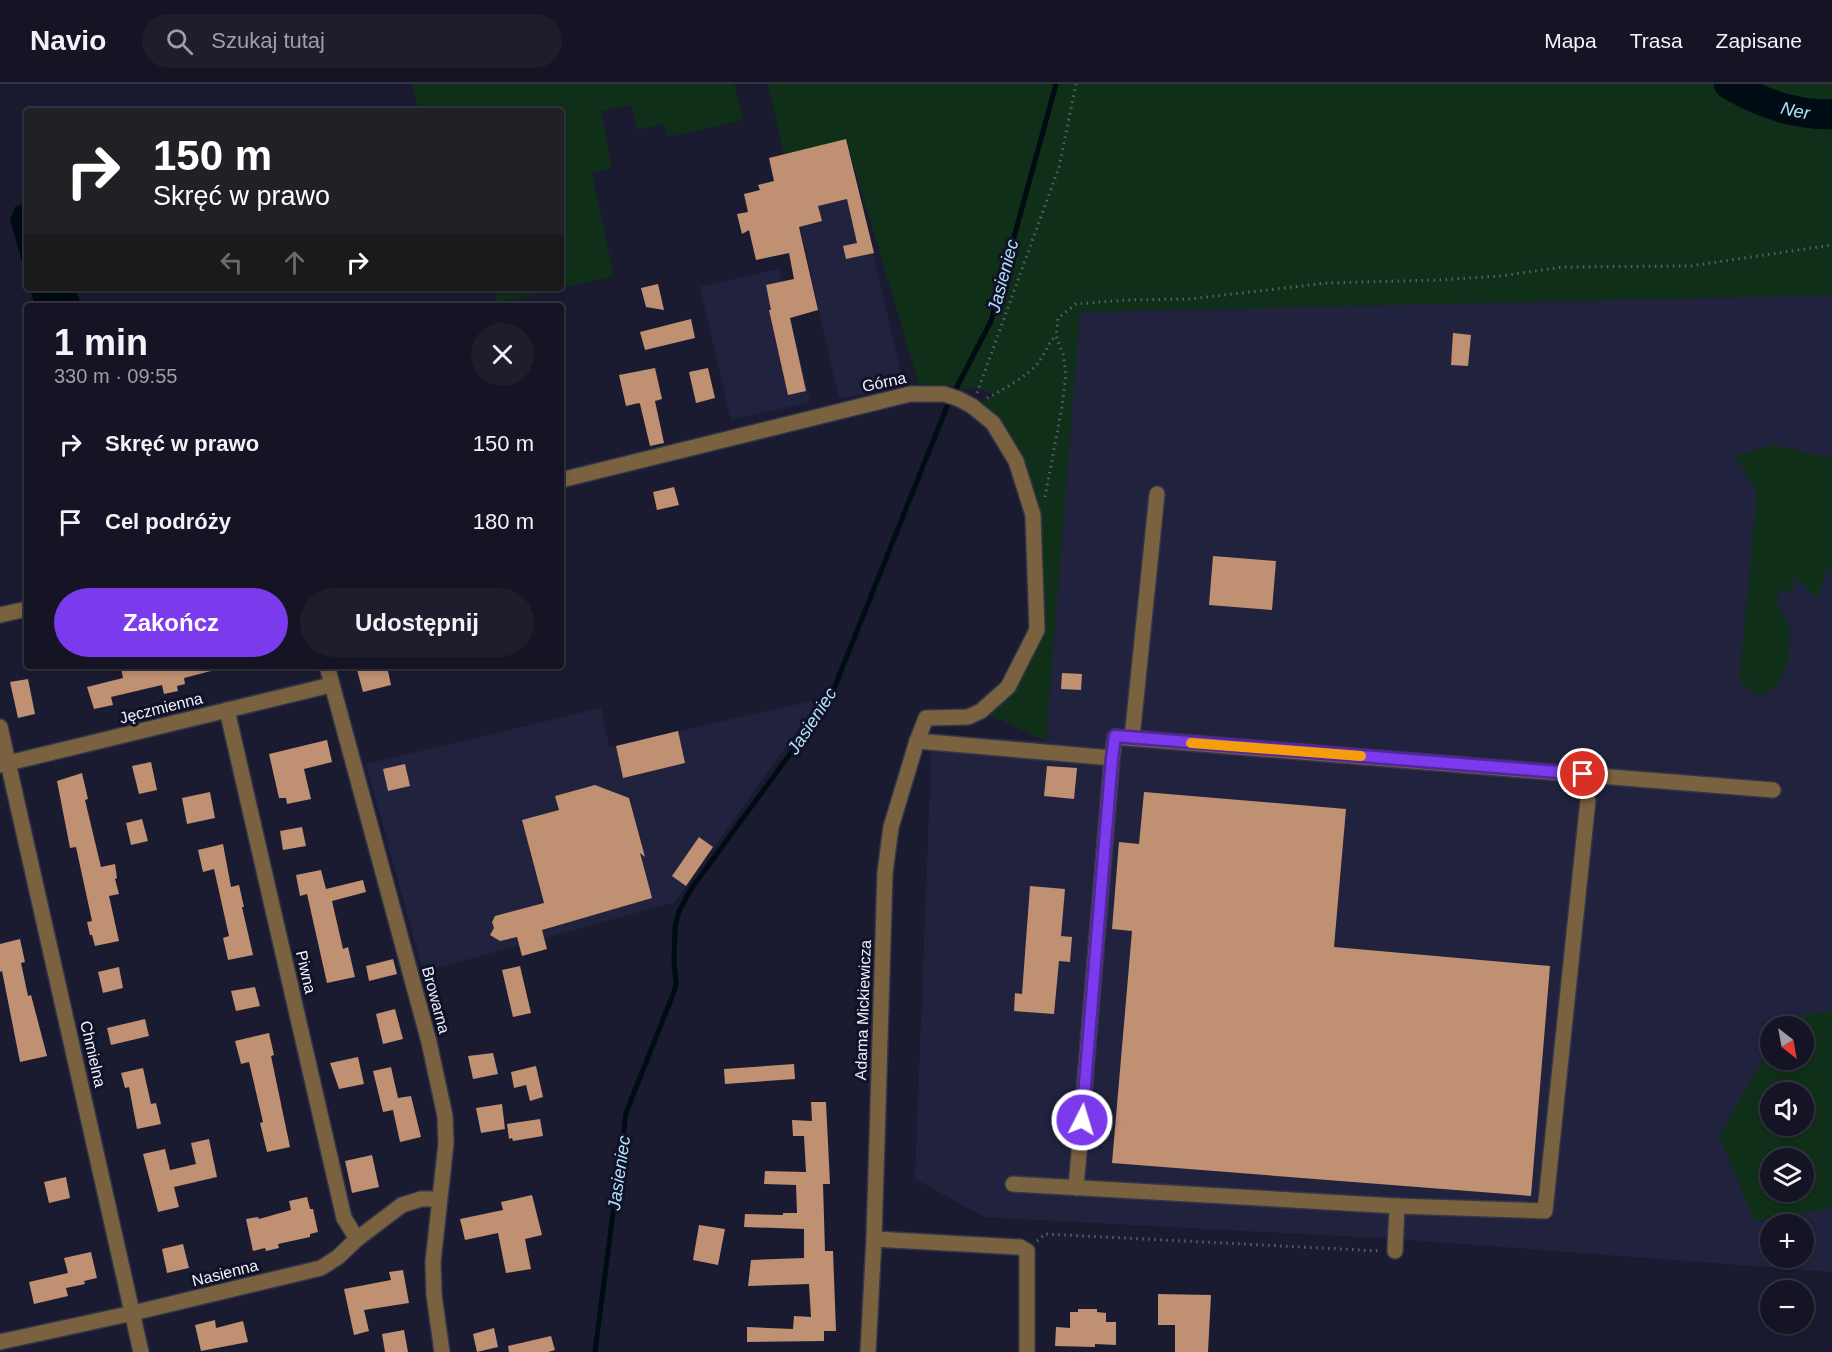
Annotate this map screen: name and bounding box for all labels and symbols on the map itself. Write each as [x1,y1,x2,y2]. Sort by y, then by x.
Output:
water label: Ner [1779,98,1812,123]
water label: Jasieniec [983,237,1022,316]
street label: Górna [860,369,908,395]
water label: Jasieniec [783,684,841,759]
street label: Jęczmienna [118,689,205,727]
pin [1557,748,1608,799]
street label: Adama Mickiewicza [852,939,874,1080]
street label: Piwna [293,949,319,995]
street label: Browarna [419,965,453,1035]
north arrow [1760,1016,1814,1070]
street label: Chmielna [77,1019,109,1089]
position arrow [1050,1088,1114,1152]
water label: Jasieniec [604,1134,634,1213]
street label: Nasienna [190,1257,260,1289]

